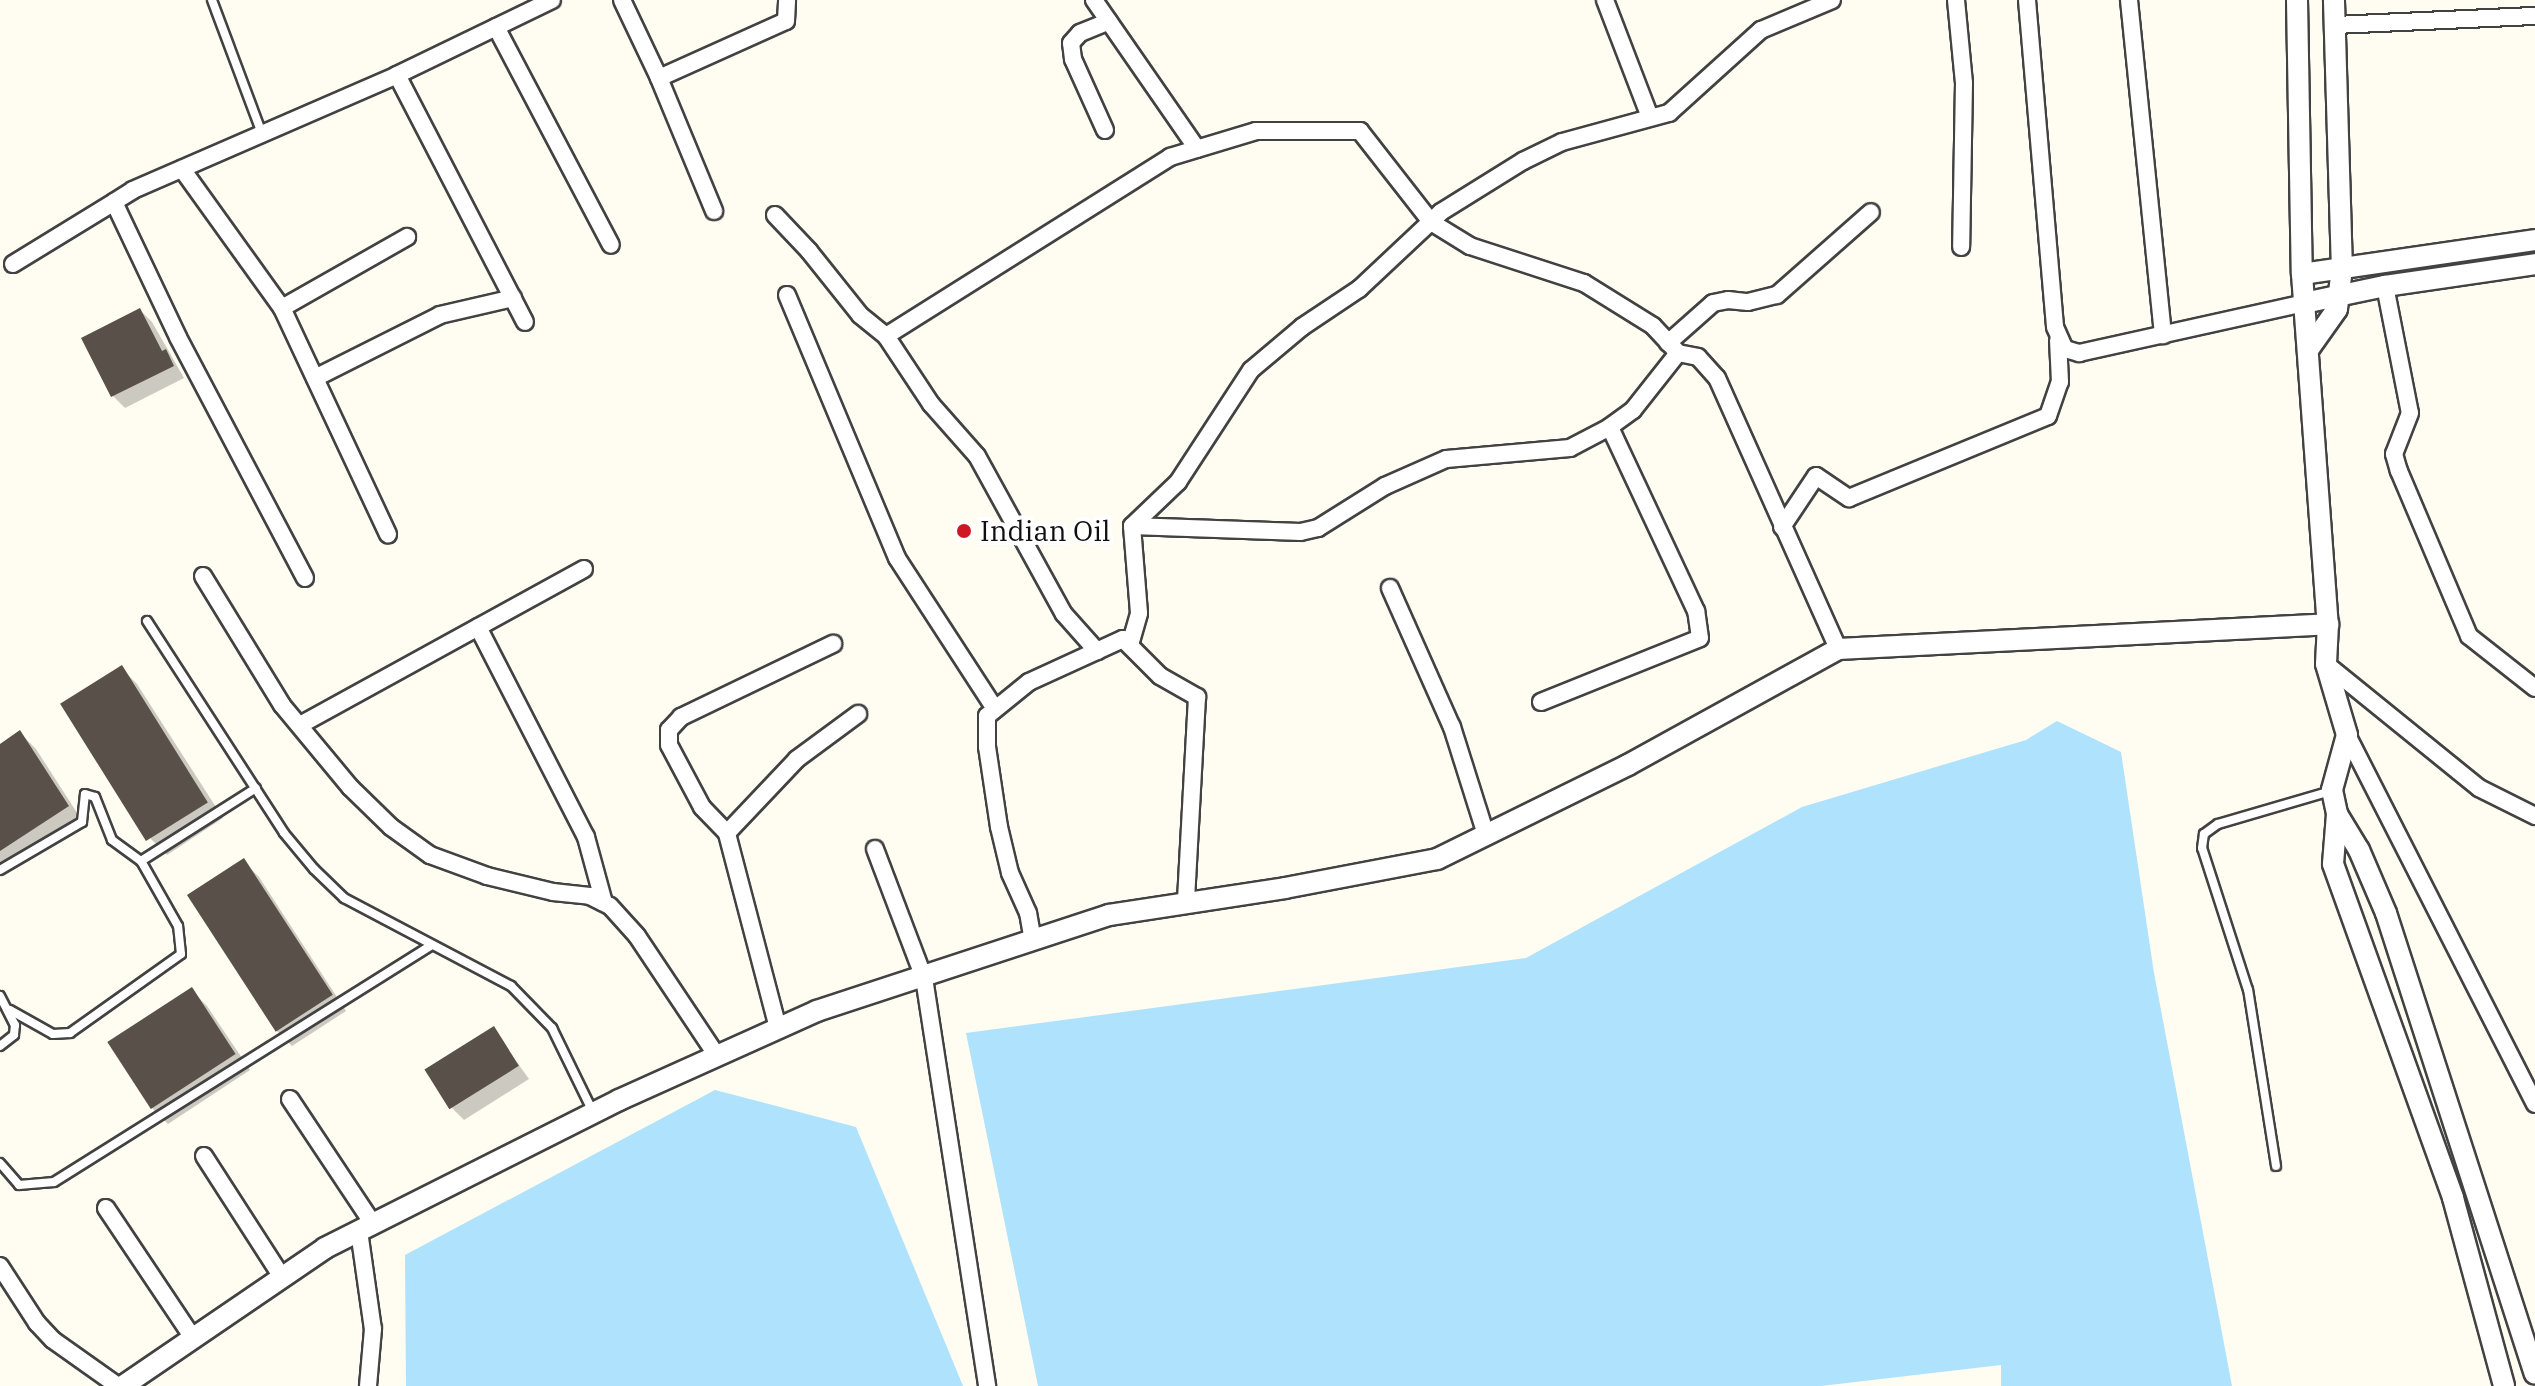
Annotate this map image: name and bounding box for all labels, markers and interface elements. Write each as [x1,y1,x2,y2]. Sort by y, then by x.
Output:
place label: Indian Oil [980,514,1110,548]
marker: Indian Oil [955,522,973,540]

